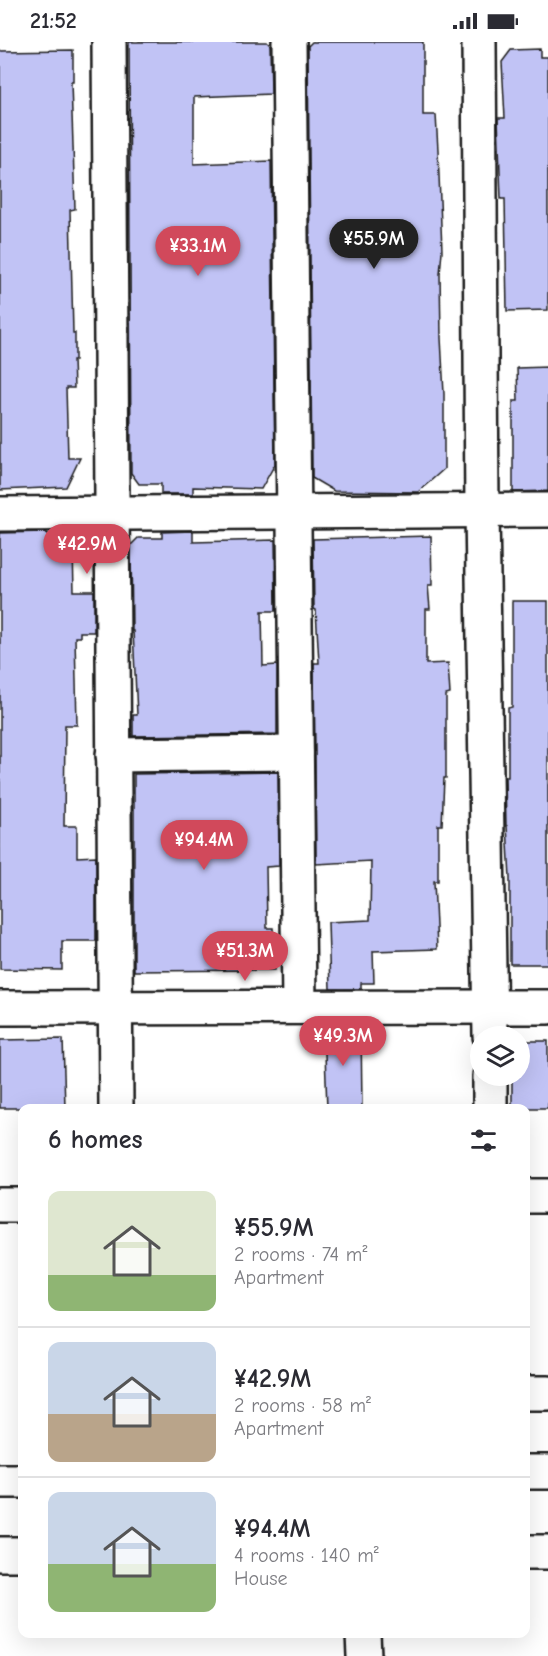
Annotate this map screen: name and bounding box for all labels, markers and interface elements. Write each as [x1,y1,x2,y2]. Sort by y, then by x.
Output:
text: 21:52 [30,8,77,34]
pin: ¥55.9M [325,219,423,270]
pin: ¥33.1M [149,226,247,277]
text: ¥55.9M [343,227,405,250]
text: ¥33.1M [169,234,227,257]
pin: ¥42.9M [38,524,136,575]
text: ¥42.9M [57,532,117,555]
pin: ¥94.4M [155,820,253,871]
text: ¥94.4M [175,828,233,851]
pin: ¥51.3M [196,931,294,982]
text: ¥51.3M [216,939,274,962]
pin: ¥49.3M [294,1016,392,1067]
text: ¥49.3M [313,1024,373,1047]
map controls [470,1026,530,1086]
button: layers [470,1026,530,1086]
icon: filters [467,1124,500,1157]
text: 6 homes [48,1125,143,1155]
text: ¥55.9M [234,1213,314,1243]
icon: home [96,1215,168,1287]
text: 2 rooms · 74 m² [234,1243,367,1266]
text: Apartment [234,1266,324,1289]
text: ¥42.9M [234,1364,311,1394]
icon: home [96,1366,168,1438]
text: 2 rooms · 58 m² [234,1394,371,1417]
text: Apartment [234,1417,324,1440]
text: ¥94.4M [234,1514,310,1544]
icon: home [96,1516,168,1588]
text: 4 rooms · 140 m² [234,1544,379,1567]
text: House [234,1567,288,1590]

